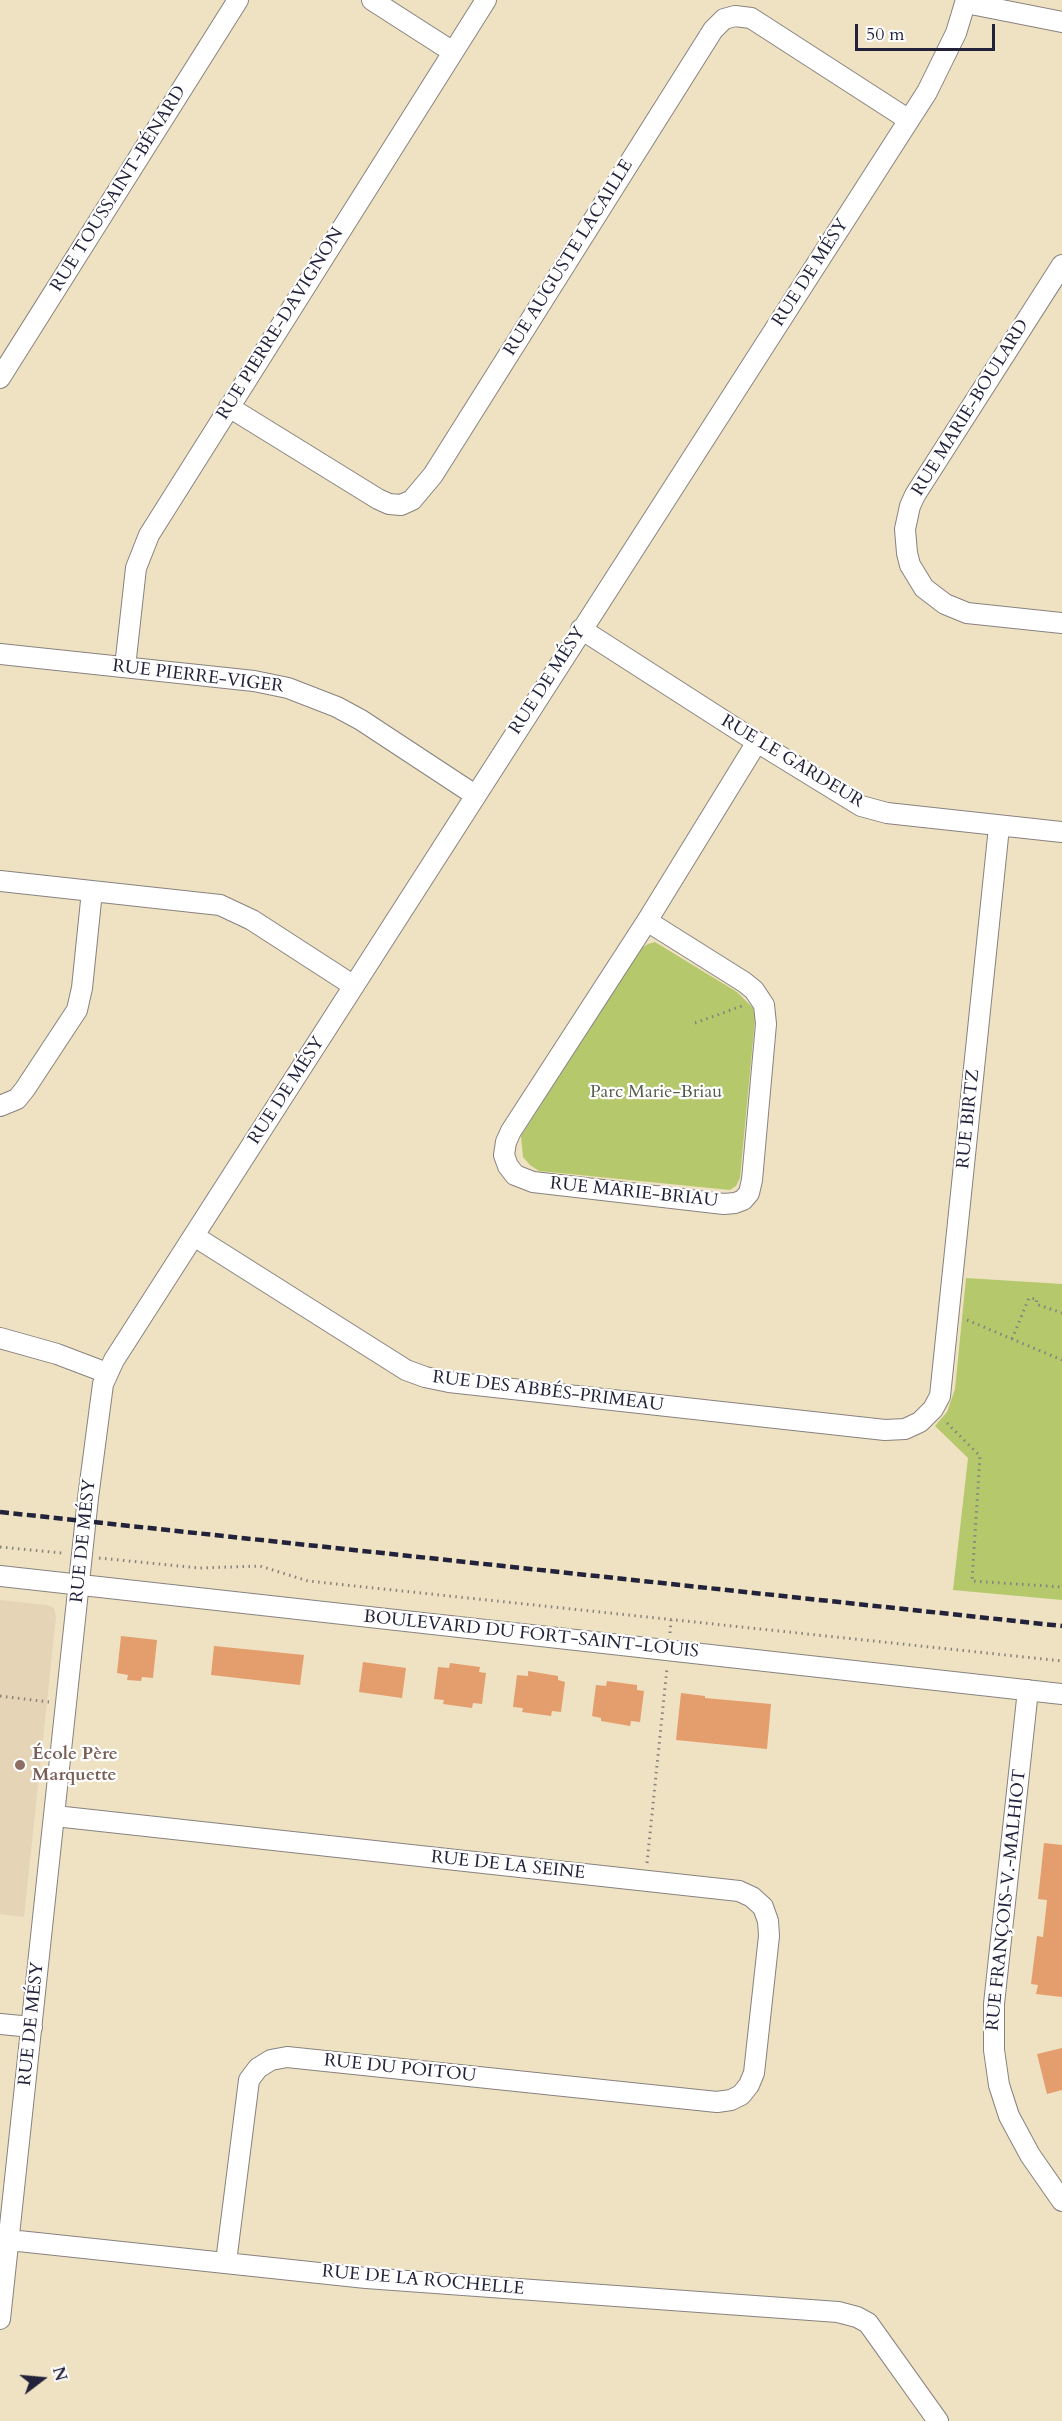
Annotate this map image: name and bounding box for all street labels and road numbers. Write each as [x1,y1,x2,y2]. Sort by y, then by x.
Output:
street label: RUE TOUSSAINT-BÉNARD [47,82,191,296]
street label: RUE AUGUSTE LACAILLE [500,156,638,360]
street label: RUE DE MÉSY [768,215,854,331]
street label: RUE PIERRE-DAVIGNON [213,224,349,424]
street label: RUE MARIE-BOULARD [908,316,1034,500]
street label: RUE DE MÉSY [505,623,591,739]
street label: RUE PIERRE-VIGER [111,656,285,698]
street label: RUE LE GARDEUR [717,711,867,813]
street label: RUE DE MÉSY [244,1033,330,1149]
street label: RUE BIRTZ [953,1068,985,1170]
street label: RUE MARIE-BRIAU [549,1173,719,1213]
street label: RUE DES ABBÉS-PRIMEAU [431,1367,665,1417]
street label: RUE DE MÉSY [67,1478,101,1604]
street label: BOULEVARD DU FORT-SAINT-LOUIS [362,1607,700,1663]
street label: RUE FRANÇOIS-V.-MALHIOT [983,1768,1031,2032]
street label: RUE DE LA SEINE [430,1847,586,1885]
street label: RUE DE MÉSY [15,1961,49,2087]
street label: RUE DU POITOU [323,2050,477,2088]
street label: RUE DE LA ROCHELLE [321,2261,525,2301]

